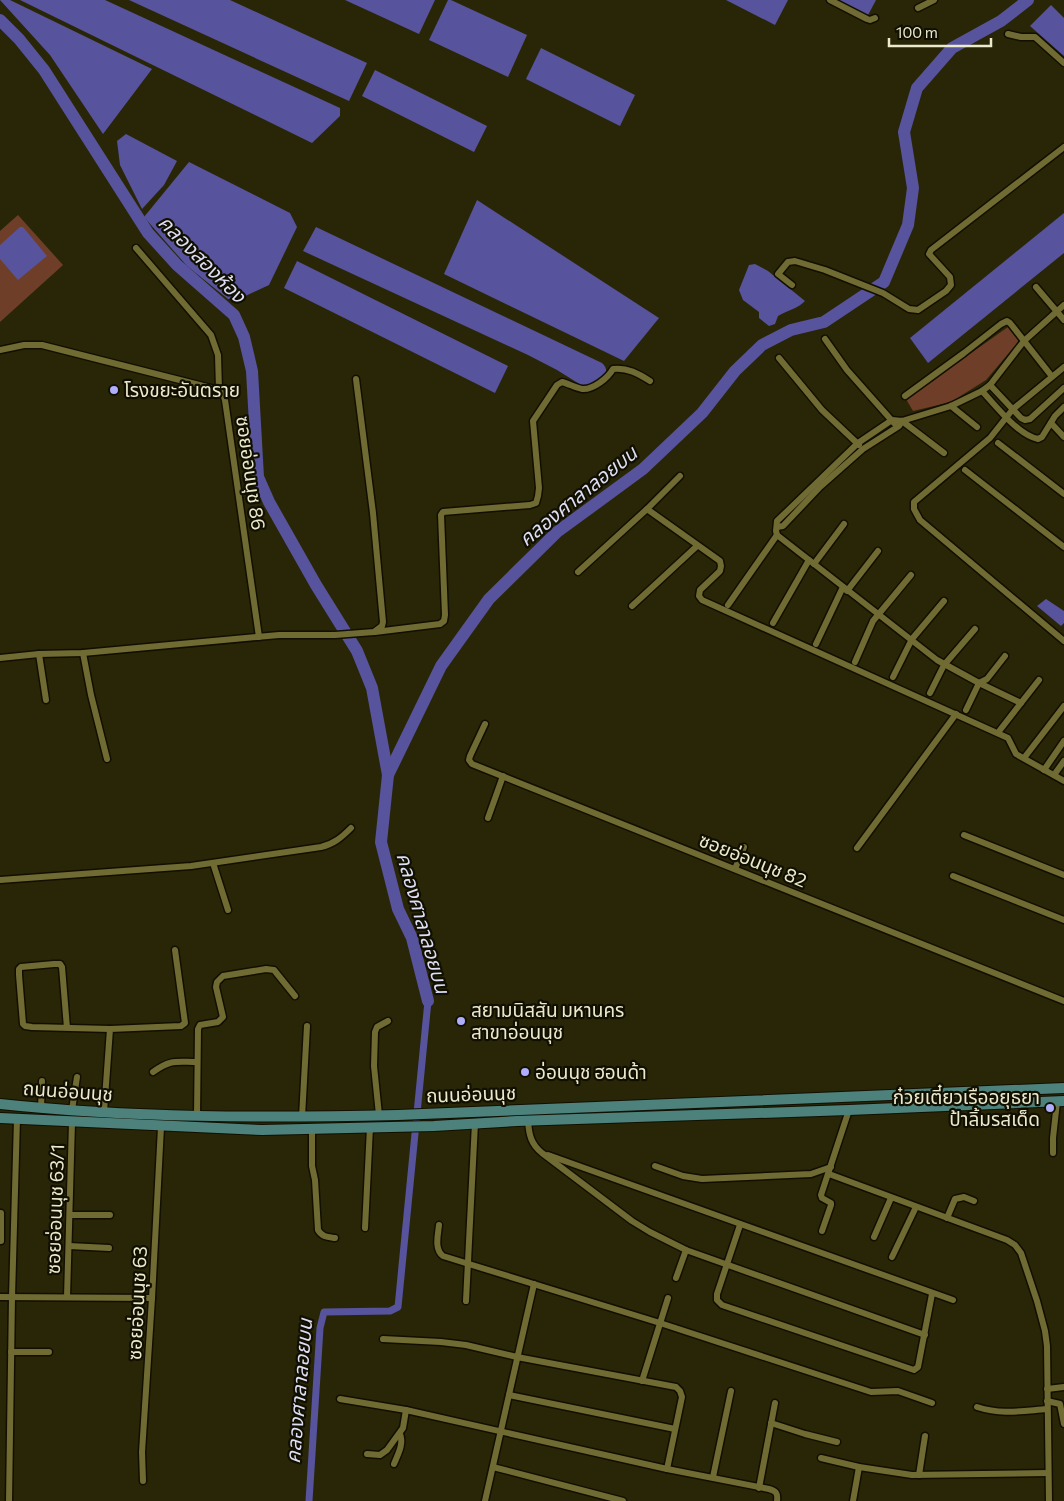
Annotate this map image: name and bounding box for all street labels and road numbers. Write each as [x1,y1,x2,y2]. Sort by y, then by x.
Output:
street label: ซอยอ่อนนุช 86 [231,414,271,532]
street label: ซอยอ่อนนุช 82 [696,828,810,892]
street label: ถนนอ่อนนุช [22,1076,114,1106]
street label: ถนนอ่อนนุช [425,1080,517,1108]
street label: ซอยอ่อนนุช 63/1 [41,1143,69,1275]
street label: ซอยอ่อนนุช 63 [122,1245,152,1361]

